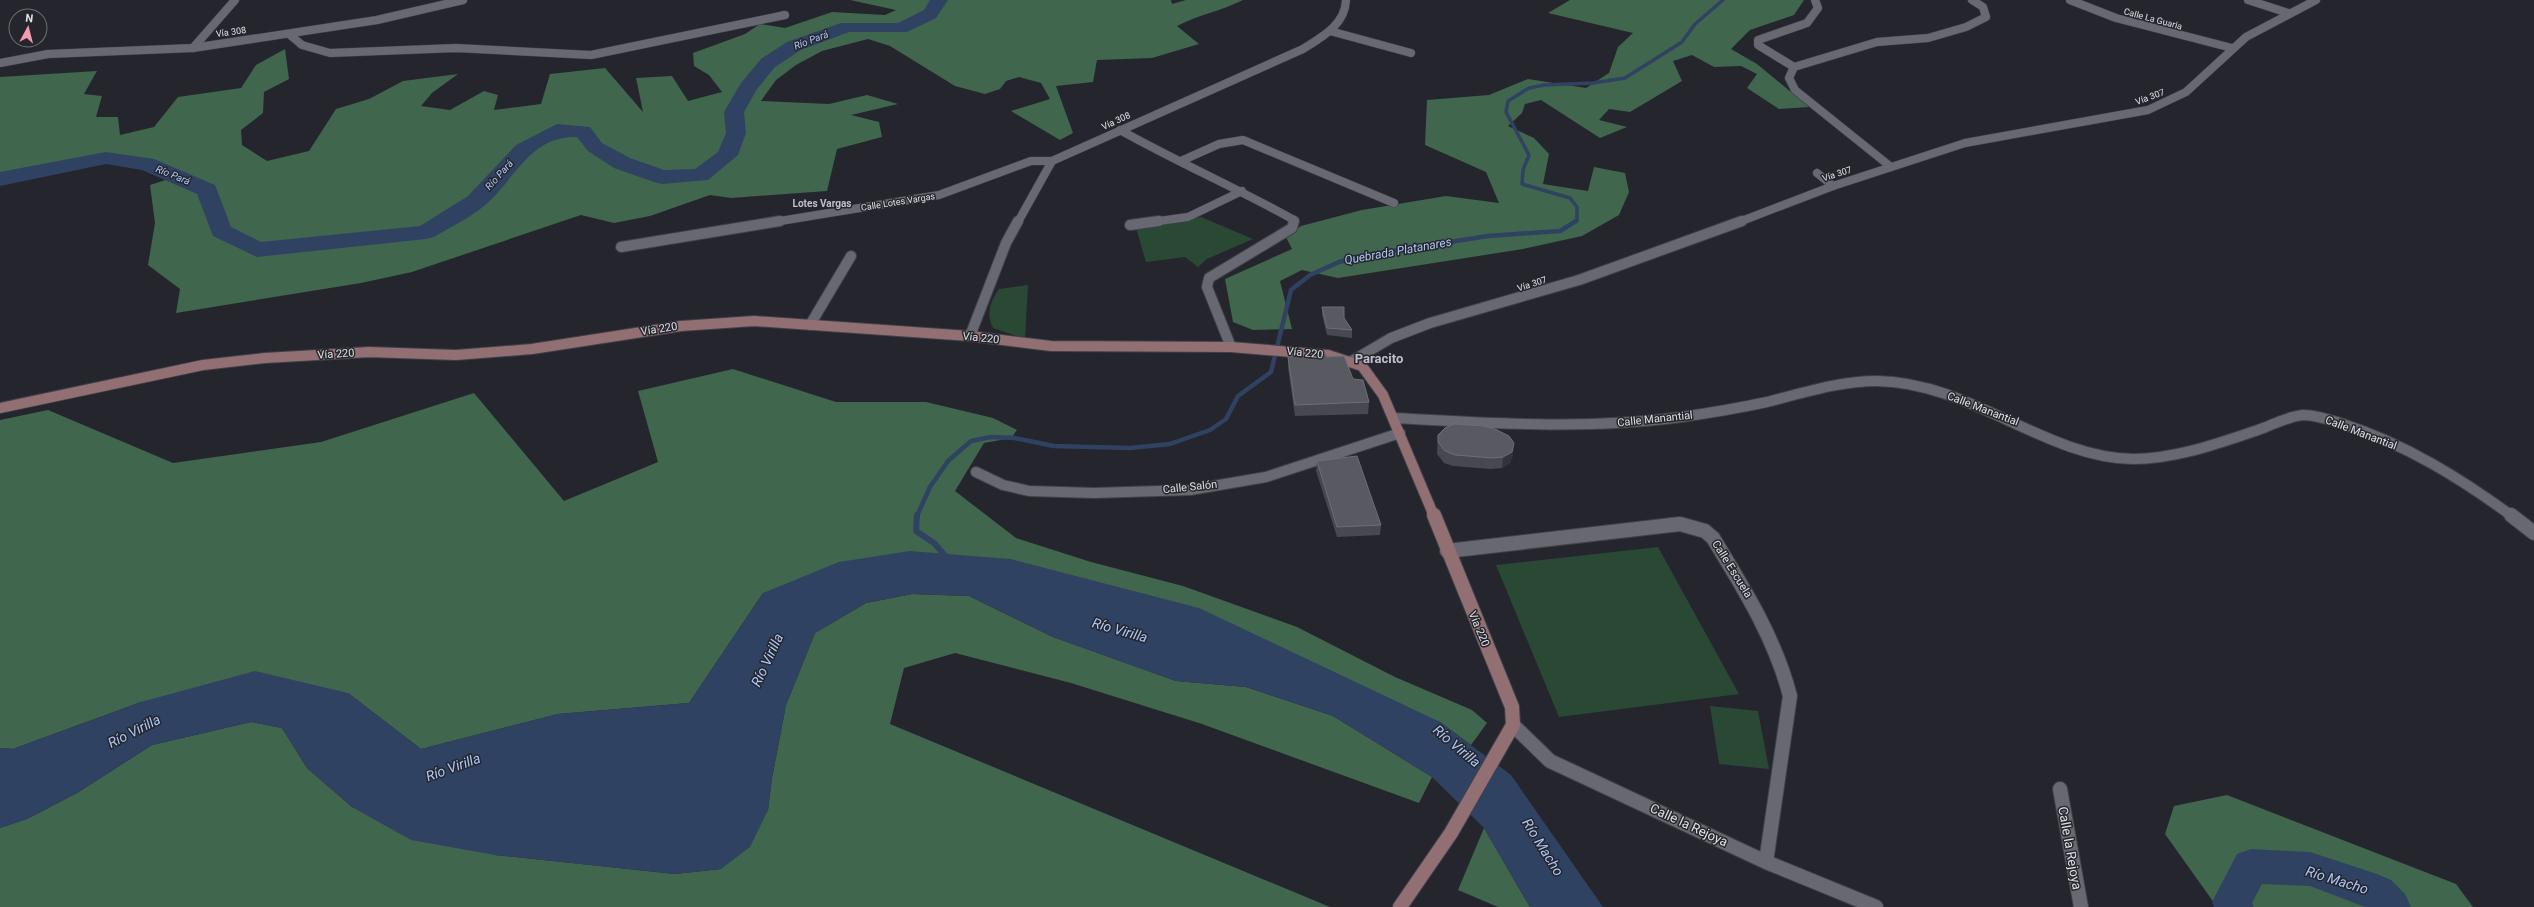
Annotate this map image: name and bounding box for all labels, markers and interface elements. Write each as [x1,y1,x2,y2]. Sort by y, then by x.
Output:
street label: Calle La Guaria [2123,6,2183,32]
north arrow [8,8,48,48]
text: N [25,12,34,26]
street label: Vía 308 [215,25,247,39]
water label: Río Pará [792,28,830,52]
street label: Vía 307 [2134,87,2166,107]
street label: Vía 308 [1100,110,1132,132]
water label: Río Pará [483,157,516,192]
water label: Río Pará [154,163,192,187]
street label: Vía 307 [1821,165,1853,183]
street label: Calle Lotes Vargas [860,191,936,213]
district label: Lotes Vargas [793,198,851,209]
water label: Quebrada Platanares [1343,235,1453,267]
street label: Vía 307 [1516,275,1548,293]
street label: Vía 220 [640,320,678,338]
street label: Vía 220 [962,330,1000,346]
street label: Vía 220 [1286,345,1324,361]
street label: Vía 220 [317,346,355,362]
district label: Paracito [1355,351,1403,366]
street label: Calle Manantial [1945,389,2021,429]
street label: Calle Manantial [1617,409,1693,429]
street label: Calle Manantial [2323,413,2399,453]
street label: Calle Salón [1162,478,1218,496]
street label: Calle Escuela [1709,538,1755,600]
street label: Vía 220 [1466,609,1492,649]
water label: Río Virilla [1091,614,1149,646]
water label: Río Virilla [748,631,786,689]
water label: Río Virilla [105,711,163,751]
water label: Río Virilla [1430,722,1484,770]
water label: Río Virilla [424,750,482,784]
street label: Calle la Rejoya [1648,800,1730,850]
street label: Calle la Rejoya [2055,805,2085,891]
water label: Río Macho [1519,815,1567,879]
water label: Río Macho [2304,863,2370,897]

